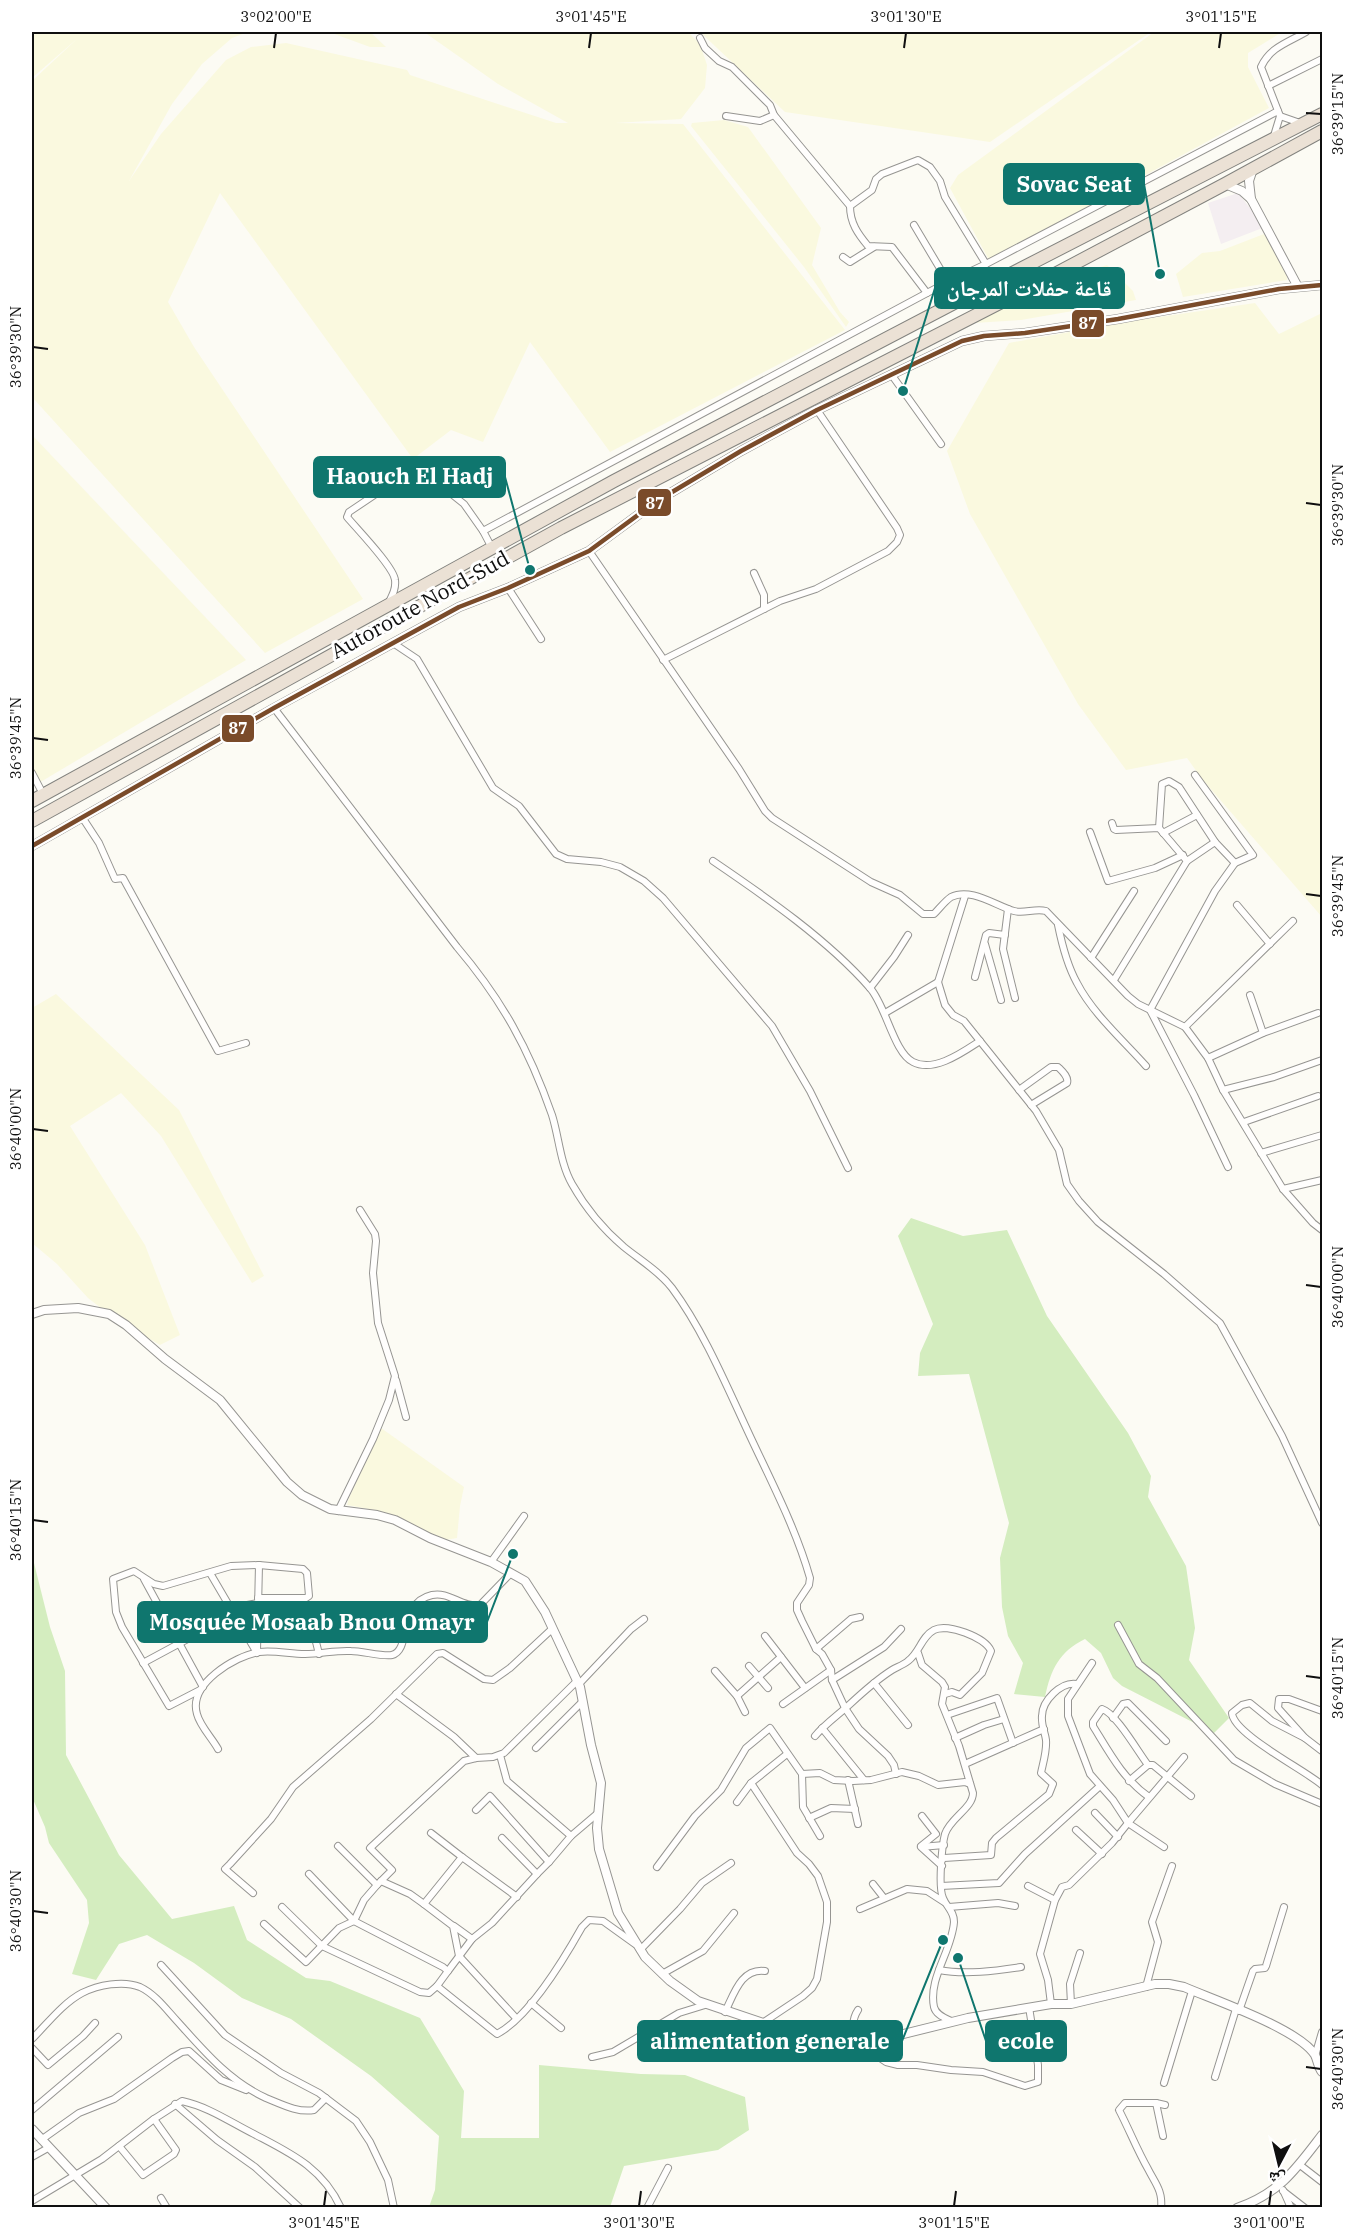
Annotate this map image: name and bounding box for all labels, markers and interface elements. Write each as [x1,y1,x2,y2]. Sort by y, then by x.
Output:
text: 3°02'00"E [240,7,312,26]
text: 3°01'45"E [555,7,627,26]
text: 3°01'30"E [870,7,942,26]
text: 3°01'15"E [1185,7,1257,26]
text: 36°39'15"N [1328,73,1347,155]
callout: Sovac Seat [1004,164,1144,204]
text: Sovac Seat [1016,169,1132,198]
callout: قاعة حفلات المرجان [935,268,1124,308]
text: قاعة حفلات المرجان [946,273,1112,302]
text: 36°39'30"N [6,306,25,388]
line badge: 87 [1071,309,1105,338]
text: 87 [1078,313,1098,333]
callout: Haouch El Hadj [314,457,505,497]
text: Haouch El Hadj [327,461,493,490]
text: 36°39'30"N [1328,464,1347,546]
line badge: 87 [637,488,672,517]
text: 87 [645,493,665,513]
street label: Autoroute Nord-Sud [325,543,514,665]
text: 36°39'45"N [6,697,25,779]
line badge: 87 [221,714,255,743]
text: 87 [228,718,248,738]
text: 36°39'45"N [1328,855,1347,937]
text: 36°40'00"N [6,1088,25,1170]
text: 36°40'00"N [1328,1246,1347,1328]
text: 36°40'15"N [6,1479,25,1561]
callout: Mosquée Mosaab Bnou Omayr [138,1602,487,1642]
text: Mosquée Mosaab Bnou Omayr [149,1607,475,1636]
text: 36°40'15"N [1328,1637,1347,1719]
text: 36°40'30"N [6,1870,25,1952]
callout: alimentation generale [638,2021,902,2061]
callout: ecole [986,2021,1066,2061]
text: alimentation generale [650,2026,890,2055]
text: ecole [998,2026,1054,2055]
text: 36°40'30"N [1328,2028,1347,2110]
north arrow [1249,2134,1309,2194]
text: ش [1268,2168,1287,2190]
text: 3°01'45"E [288,2213,360,2232]
text: 3°01'30"E [603,2213,675,2232]
text: 3°01'15"E [918,2213,990,2232]
text: 3°01'00"E [1233,2213,1305,2232]

